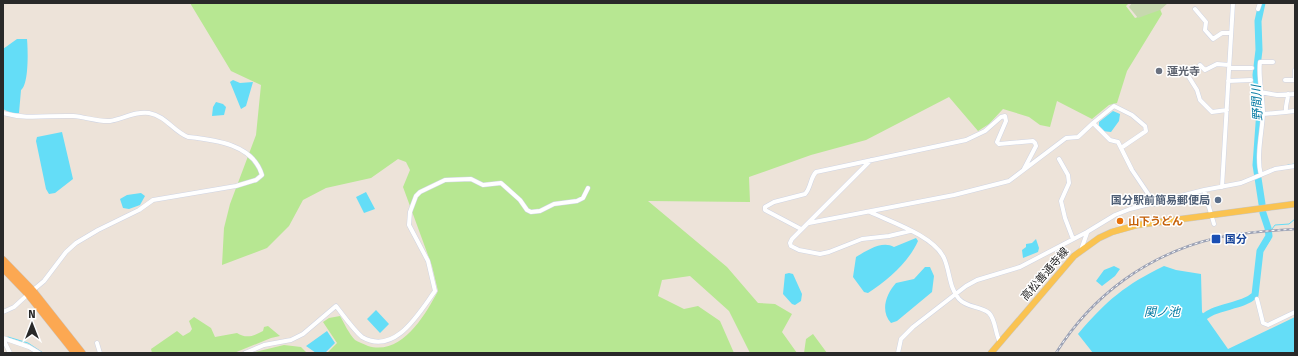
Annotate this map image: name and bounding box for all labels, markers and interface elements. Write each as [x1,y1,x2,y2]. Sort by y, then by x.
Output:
place label: 蓮光寺 [1167,65,1200,78]
marker: 蓮光寺 [1154,66,1164,76]
water label: 野間川 [1249,83,1265,121]
place label: 国分駅前簡易郵便局 [1111,194,1210,207]
marker: 国分駅前簡易郵便局 [1213,195,1223,205]
place label: 山下うどん [1128,215,1183,228]
marker: 山下うどん [1115,216,1125,226]
marker: 国分 [1210,233,1222,245]
place label: 国分 [1225,233,1247,246]
street label: 高松善通寺線 [1018,245,1072,303]
north arrow [12,304,52,344]
water label: 関ノ池 [1144,305,1181,319]
text: N [28,308,36,321]

